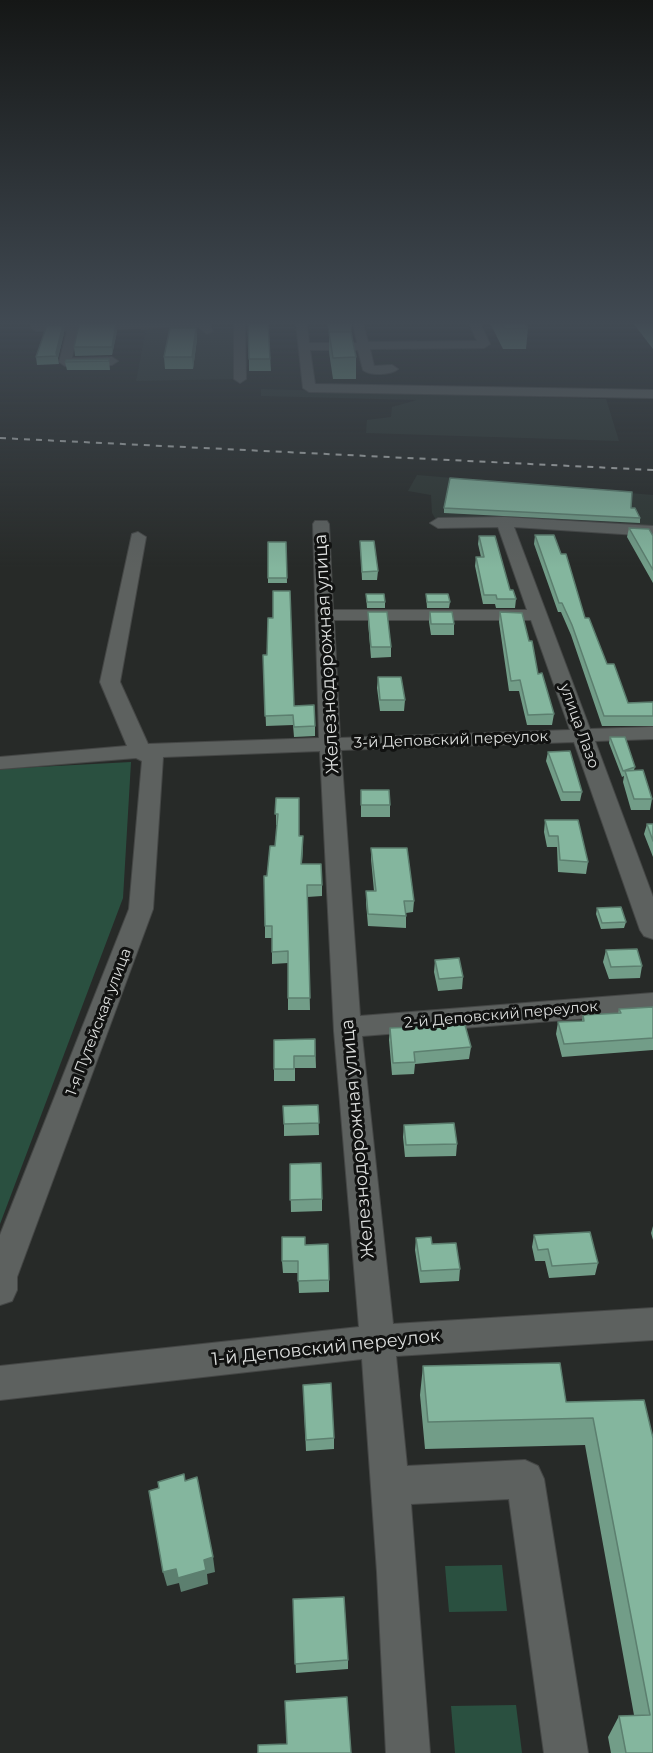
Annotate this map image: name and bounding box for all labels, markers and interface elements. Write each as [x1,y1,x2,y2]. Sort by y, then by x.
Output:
street label: Железнодорожная улица [310,533,344,775]
street label: улица Лазо [555,681,603,771]
street label: 3-й Деповский переулок [354,728,548,752]
street label: 1-я Путейская улица [63,946,135,1098]
street label: 2-й Деповский переулок [403,998,599,1032]
street label: Железнодорожная улица [337,1018,379,1260]
street label: 1-й Деповский переулок [211,1325,441,1371]

